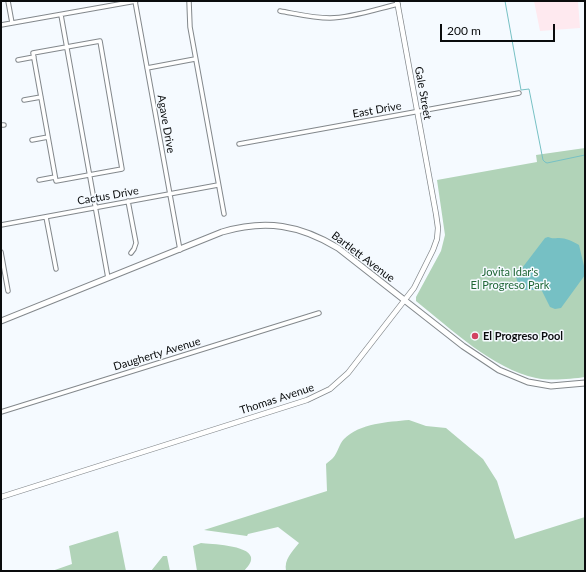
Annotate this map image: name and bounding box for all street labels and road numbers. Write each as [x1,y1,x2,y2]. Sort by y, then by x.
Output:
street label: Gale Street [412,65,434,121]
street label: Agave Drive [154,94,178,154]
street label: East Drive [351,99,403,121]
street label: Cactus Drive [76,184,140,208]
street label: Bartlett Avenue [329,229,397,285]
street label: Daugherty Avenue [112,334,202,374]
street label: Thomas Avenue [238,381,316,417]

